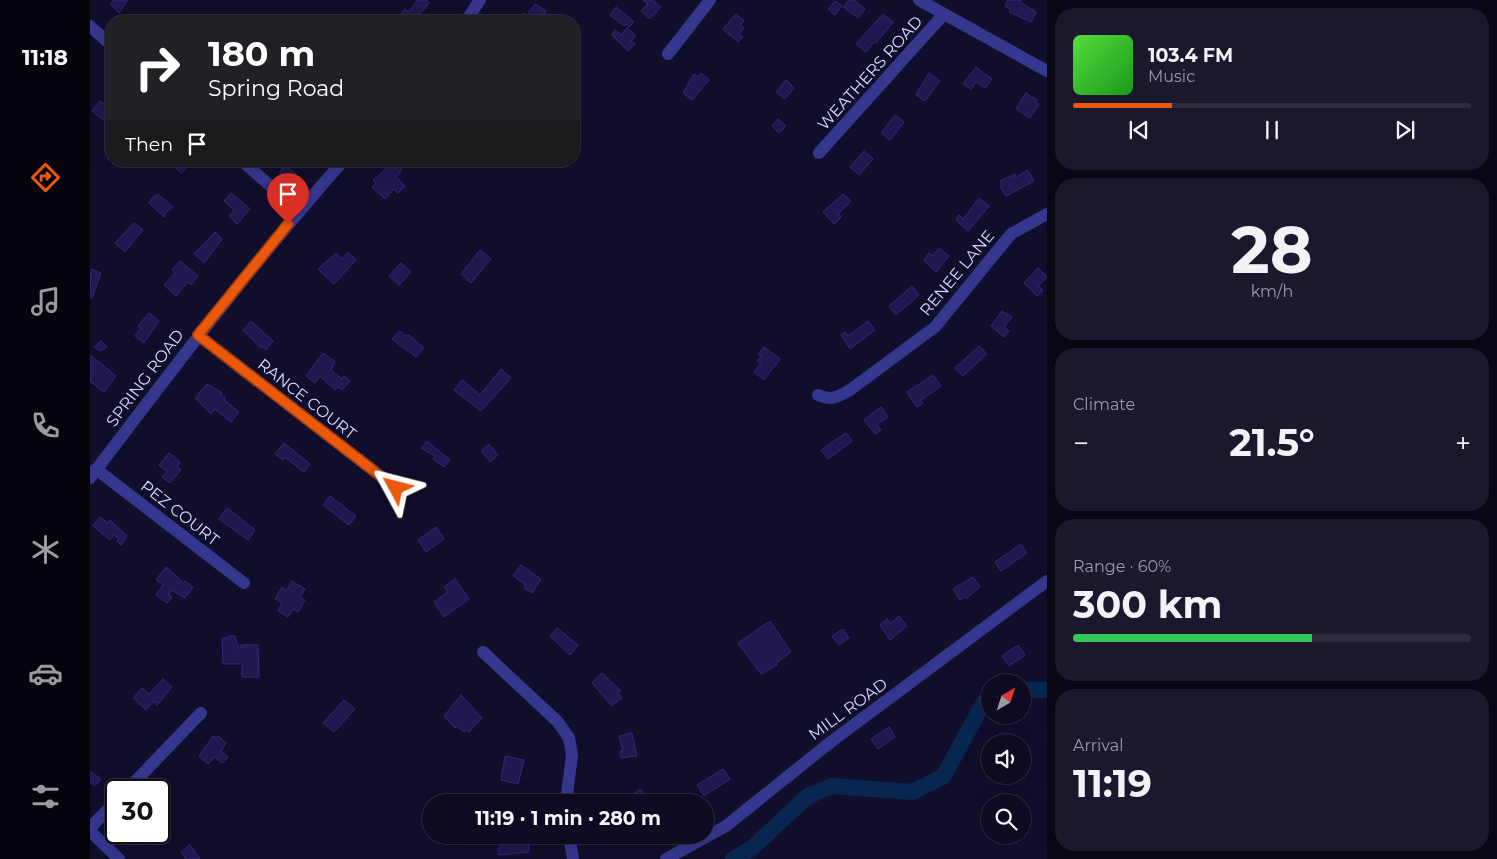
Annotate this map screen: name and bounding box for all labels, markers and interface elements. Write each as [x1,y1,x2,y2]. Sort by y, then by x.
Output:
street label: WEATHERS ROAD [814,12,926,134]
text: 180 m [208,32,315,75]
icon: right [125,35,190,100]
text: 11:18 [22,44,68,71]
text: 103.4 FM [1148,44,1233,67]
text: Music [1148,67,1195,86]
text: Spring Road [208,75,344,102]
icon: previous [1125,116,1153,144]
icon: pause [1258,116,1286,144]
icon: next [1391,116,1419,144]
icon: arrive [183,130,211,158]
text: Then [125,133,173,156]
icon: directions [28,160,63,195]
pin [267,173,309,224]
icon: arrive [274,180,302,208]
text: 28 [1231,210,1313,289]
street label: RENEE LANE [916,226,998,320]
text: km/h [1251,282,1293,301]
icon: music [28,284,63,319]
street label: SPRING ROAD [102,326,188,430]
street label: RANCE COURT [254,355,361,444]
text: Climate [1073,395,1135,414]
icon: phone [28,408,63,443]
text: 21.5° [1229,419,1315,466]
text: − [1073,426,1089,460]
text: + [1455,426,1471,460]
position arrow [369,461,421,513]
street label: PEZ COURT [137,477,224,550]
icon: climate [28,532,63,567]
text: Range · 60% [1073,557,1171,576]
text: 300 km [1073,581,1222,628]
icon: car [28,656,63,691]
street label: MILL ROAD [805,674,891,744]
north arrow [981,674,1031,724]
map controls [981,674,1031,844]
button: sound [981,734,1031,784]
text: Arrival [1073,736,1123,755]
text: 11:19 [1073,760,1152,807]
icon: filters [28,779,63,814]
speed limit sign: 30 [105,779,170,844]
button: search [981,794,1031,844]
text: 11:19 · 1 min · 280 m [475,807,661,830]

